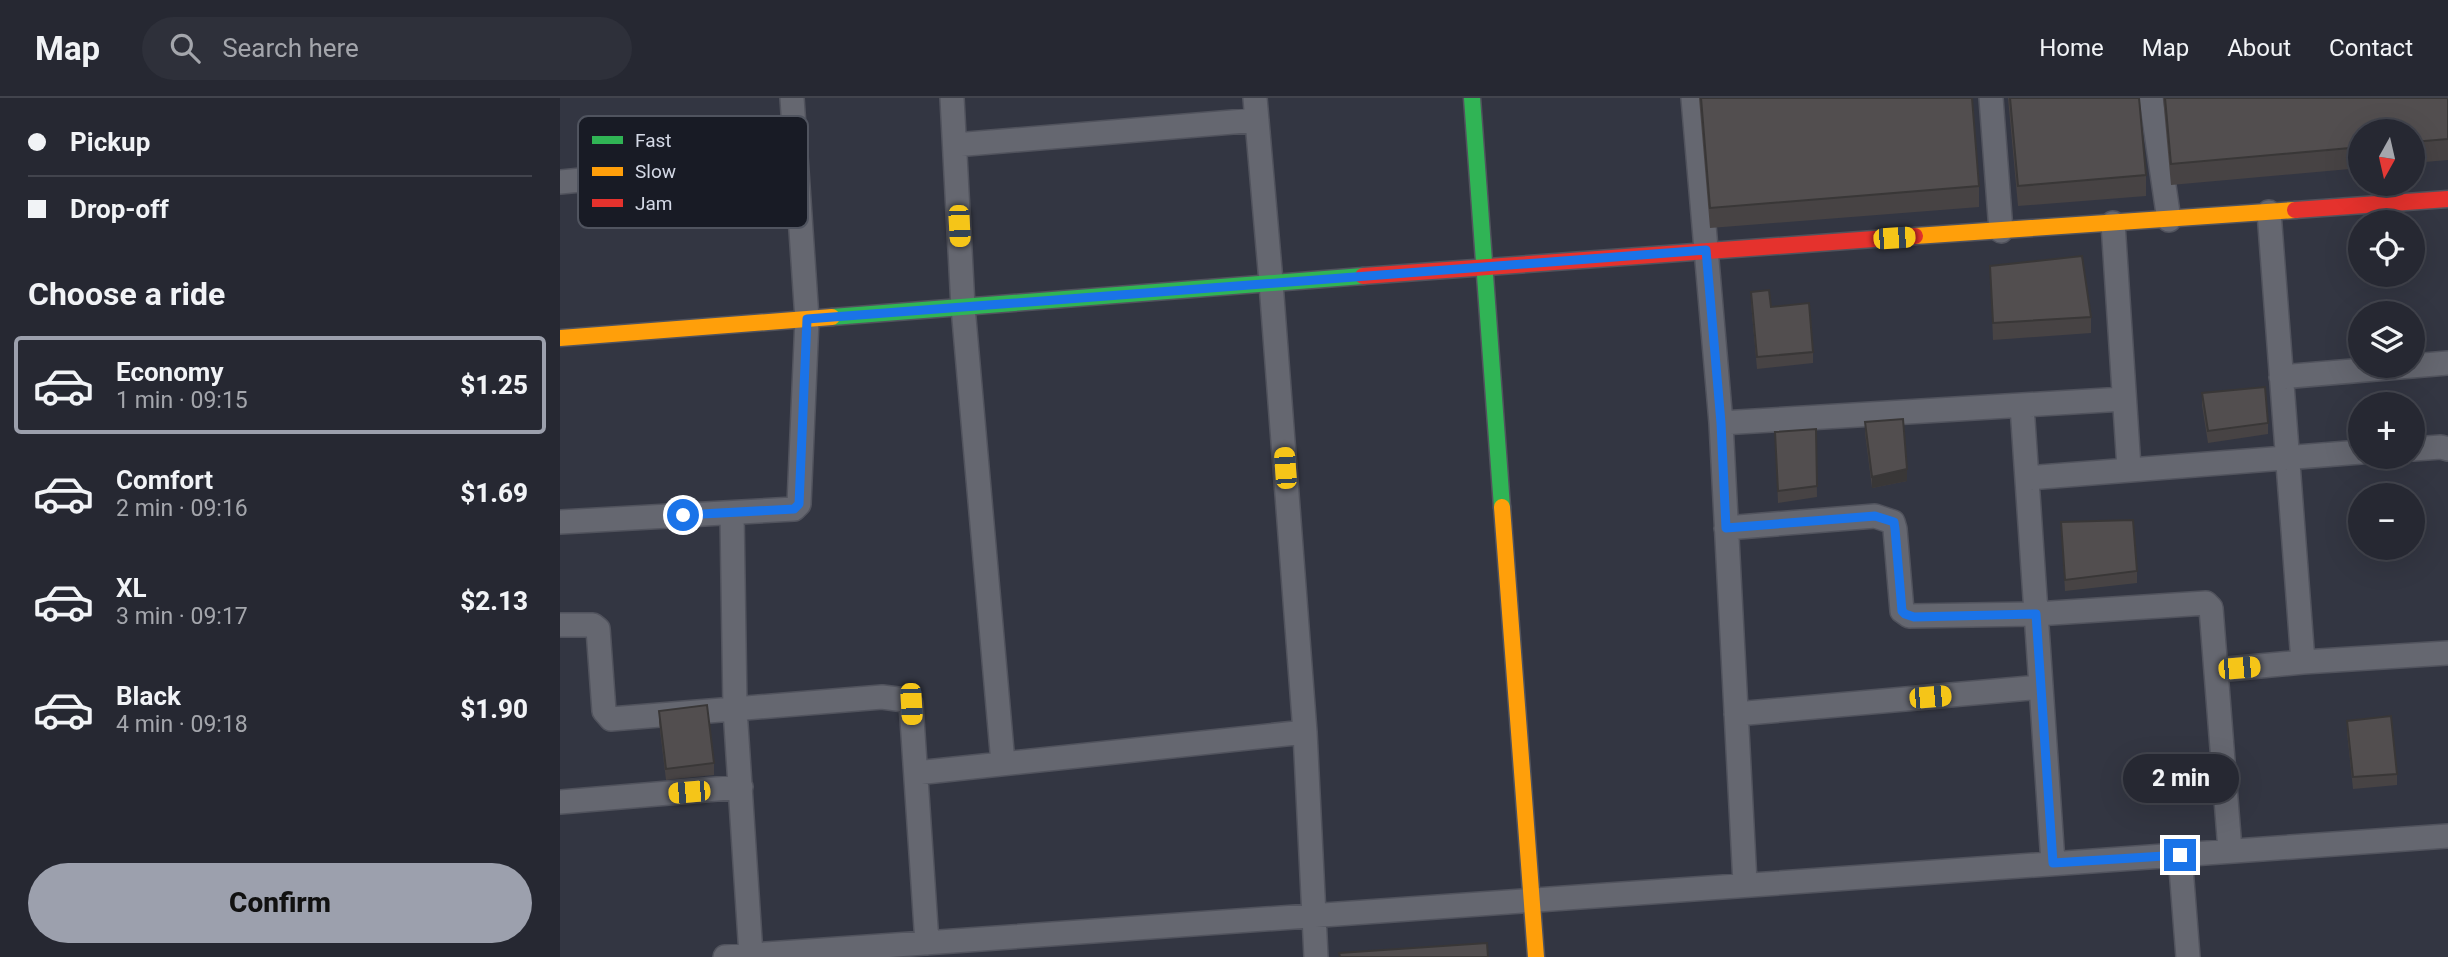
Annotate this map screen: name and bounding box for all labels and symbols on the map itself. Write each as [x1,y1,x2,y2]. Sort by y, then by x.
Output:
legend [578,116,808,228]
north arrow [2348,119,2426,196]
text: Fast [635,129,672,152]
text: Slow [635,160,676,183]
text: Jam [635,192,672,215]
car [948,204,971,248]
car [1873,226,1916,250]
car [1274,446,1297,490]
route start [667,499,699,531]
car [2218,656,2261,680]
car [900,682,923,726]
car [1909,685,1952,709]
callout: 2 min [2122,754,2238,802]
car [668,780,711,804]
route end [2164,839,2196,871]

